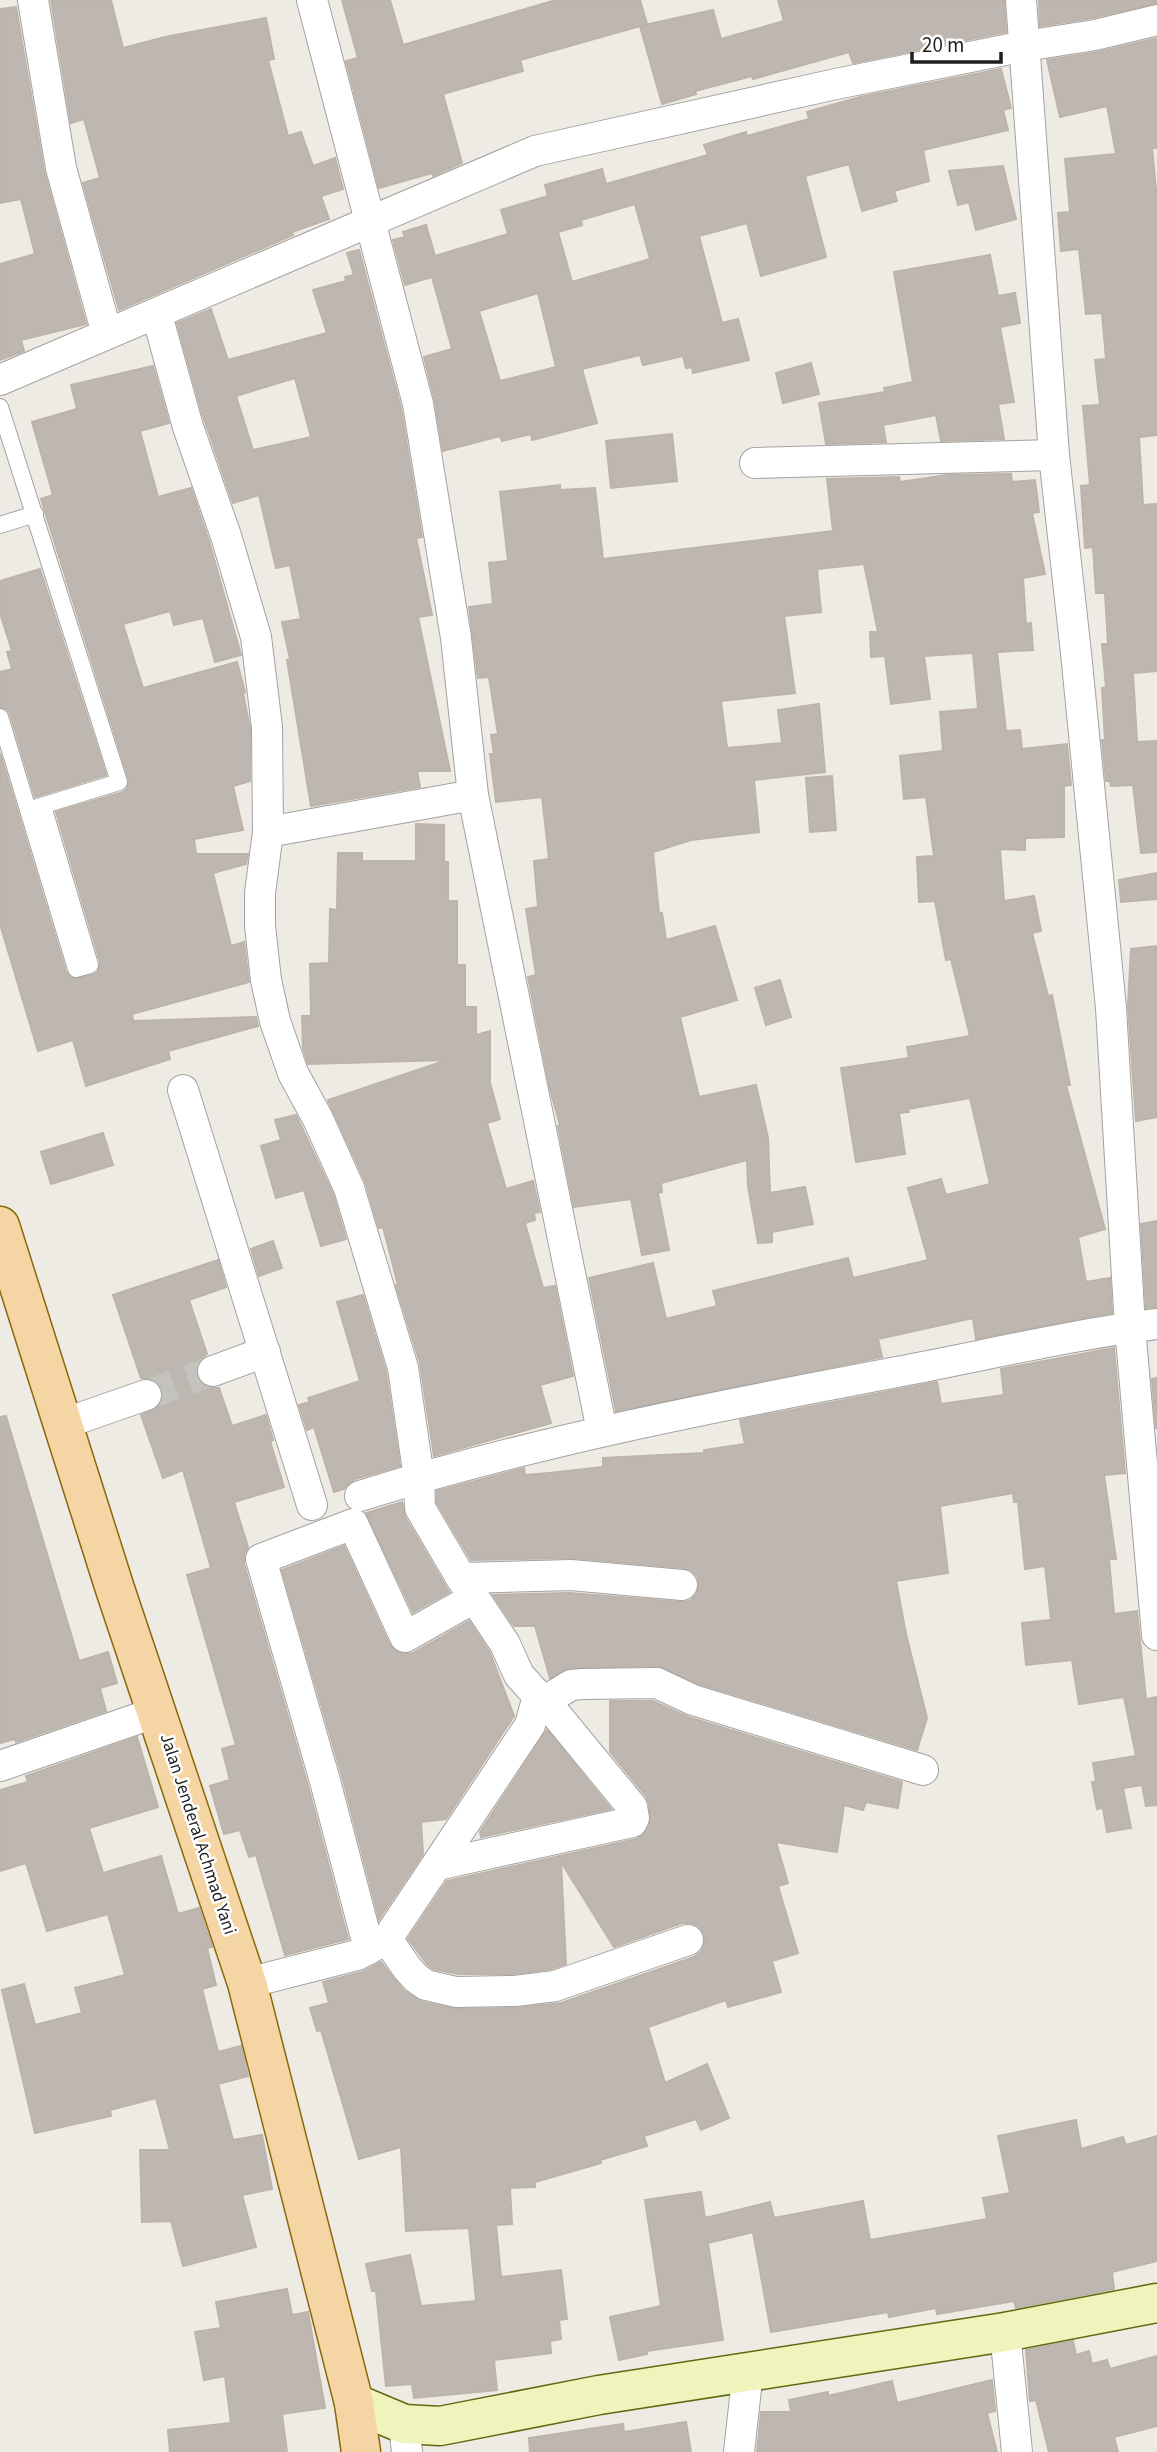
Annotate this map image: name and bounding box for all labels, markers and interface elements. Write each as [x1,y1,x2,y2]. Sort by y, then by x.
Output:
scale bar [912,21,1001,65]
text: 20 m [922,30,964,60]
street label: Jalan Jenderal Achmad Yani [154,1730,242,1938]

